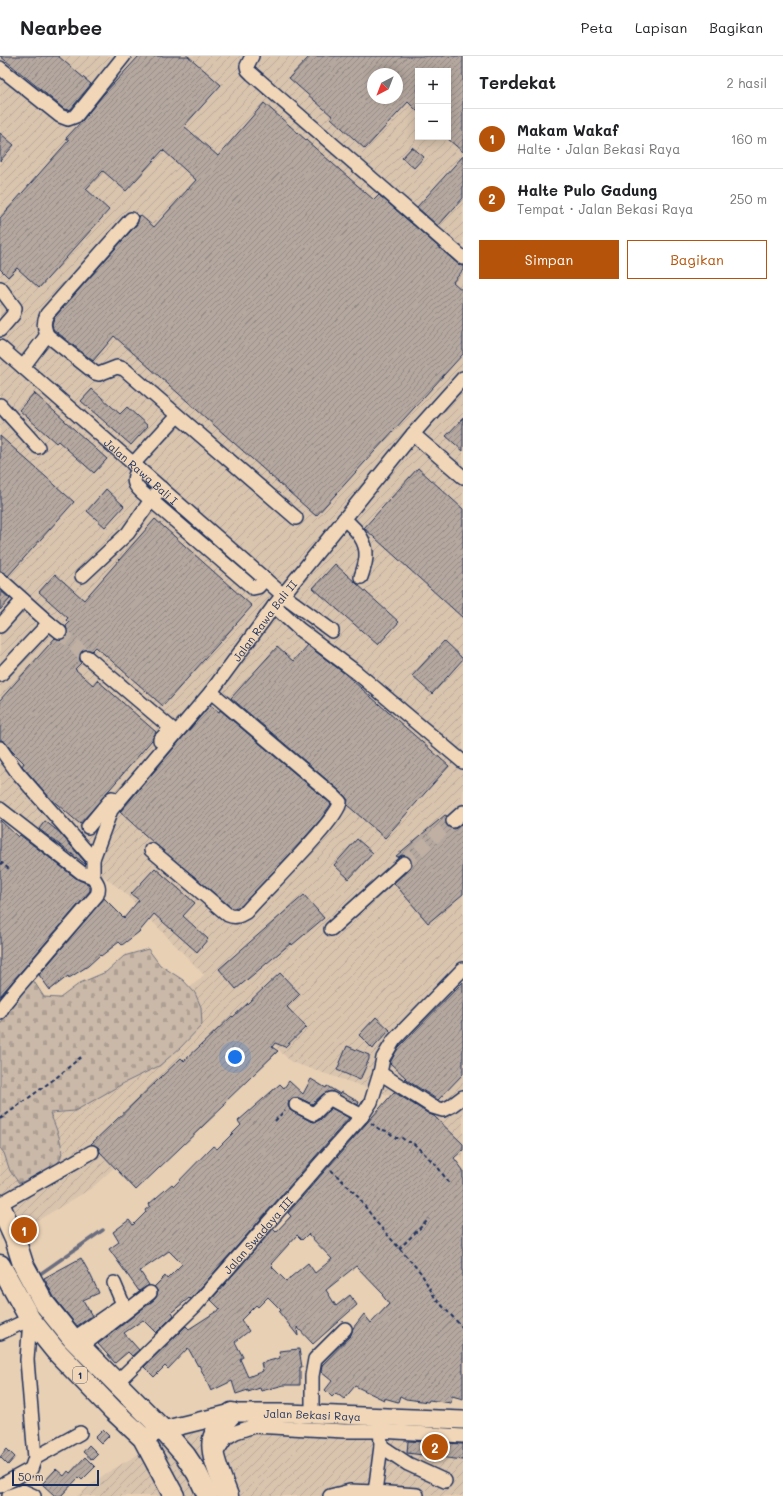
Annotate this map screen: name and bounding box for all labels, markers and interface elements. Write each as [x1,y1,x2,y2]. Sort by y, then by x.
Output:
text: Nearbee [20,15,102,40]
text: Peta [581,18,613,37]
text: Lapisan [635,18,687,37]
text: Bagikan [709,18,763,37]
north arrow [367,68,403,104]
map controls [415,68,451,140]
button: + [415,68,451,104]
text: Terdekat [479,71,556,93]
text: 2 hasil [727,74,767,91]
button: − [415,104,451,140]
text: Makam Wakaf [517,120,619,140]
text: 1 [489,130,495,147]
text: 160 m [731,130,767,147]
text: Halte · Jalan Bekasi Raya [517,140,680,157]
text: Halte Pulo Gadung [517,180,657,200]
text: 2 [488,190,496,207]
text: 250 m [730,190,767,207]
text: Tempat · Jalan Bekasi Raya [517,200,693,217]
button: Simpan [479,240,619,279]
button: Bagikan [627,240,767,279]
street label: Jalan Rawa Bali I [101,435,182,507]
street label: Jalan Rawa Bali II [229,577,300,664]
your location [225,1047,245,1067]
street label: Jalan Swadaya III [219,1193,296,1277]
pin: 1 [11,1215,37,1245]
road number: 1 [73,1367,87,1383]
street label: Jalan Bekasi Raya [264,1405,361,1423]
pin: 2 [422,1432,448,1462]
scale bar [12,1468,99,1487]
text: 50 m [18,1469,44,1484]

